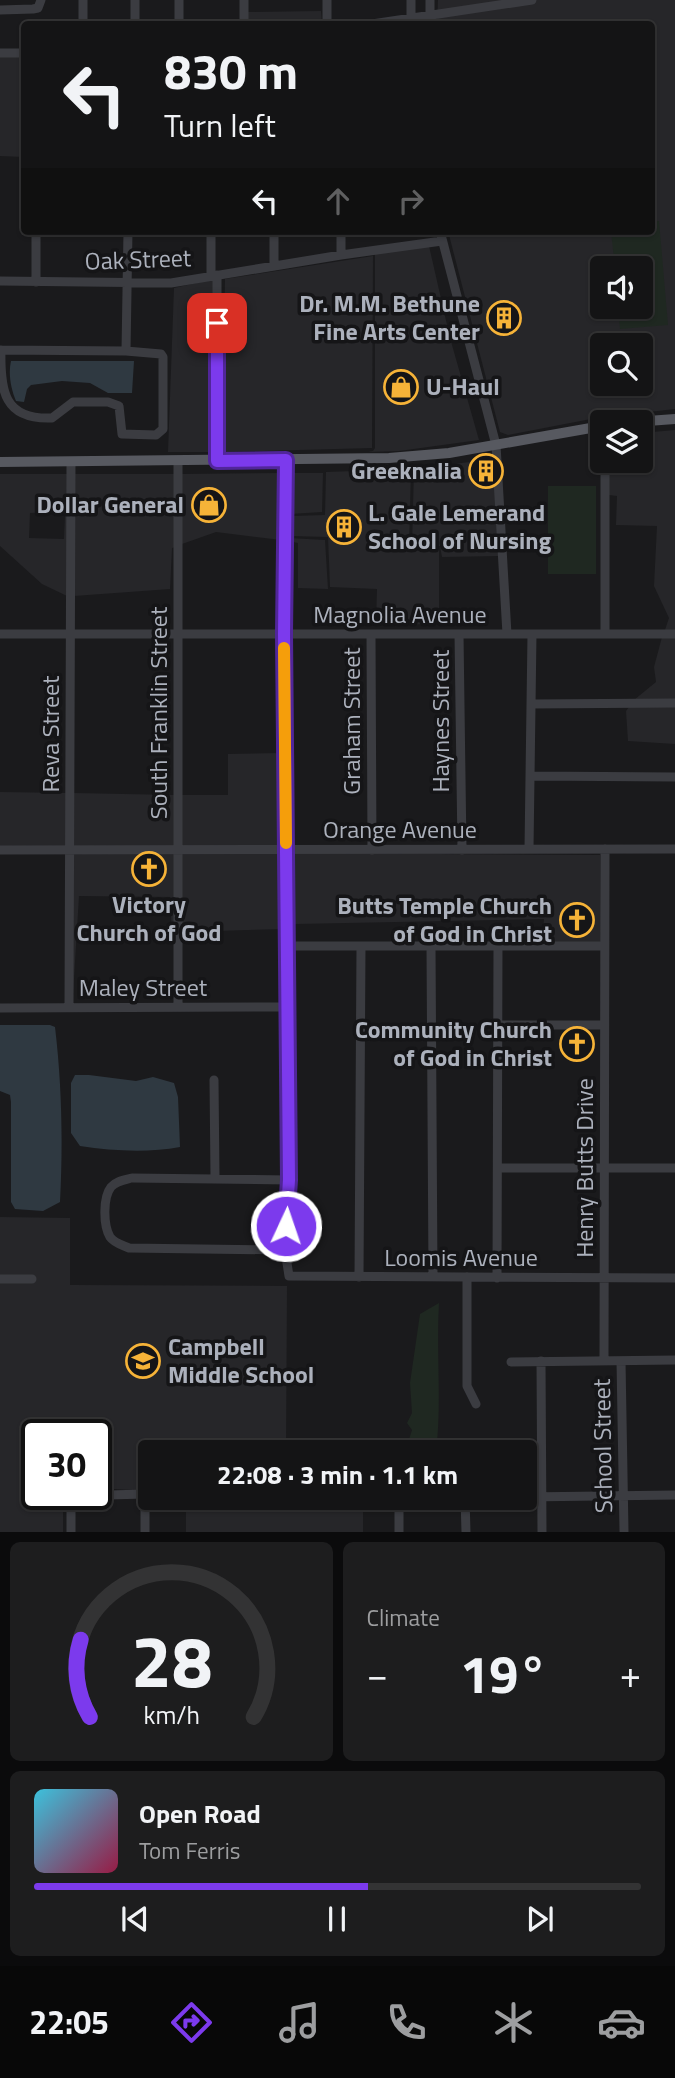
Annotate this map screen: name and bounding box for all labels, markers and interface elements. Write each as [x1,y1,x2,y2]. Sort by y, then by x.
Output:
text: 830 m [164,33,298,108]
icon: left [49,49,140,140]
text: Turn left [164,101,276,149]
icon: left [246,182,284,220]
icon: ahead [319,182,357,220]
icon: right [392,182,430,220]
street label: Oak Street [84,239,192,279]
map controls [590,256,653,473]
button: sound [590,256,653,319]
place label: Dr. M.M. Bethune Fine Arts Center [299,285,480,349]
pin [187,293,247,353]
building icon: Dr. M.M. Bethune Fine Arts Center [485,299,523,337]
icon: arrive [198,304,236,342]
button: search [590,333,653,396]
shop icon: U-Haul [382,368,420,406]
place label: U-Haul [426,368,500,404]
button: layers [590,410,653,473]
place label: Greeknalia [351,452,462,488]
building icon: Greeknalia [467,452,505,490]
place label: Dollar General [36,486,184,522]
shop icon: Dollar General [190,486,228,524]
place label: L. Gale Lemerand School of Nursing [368,494,552,558]
building icon: L. Gale Lemerand School of Nursing [325,508,363,546]
street label: Magnolia Avenue [313,596,487,632]
street label: South Franklin Street [140,606,176,819]
street label: Graham Street [333,647,369,795]
street label: Haynes Street [422,649,458,793]
street label: Reva Street [32,675,68,793]
street label: Orange Avenue [323,811,477,847]
church icon: Victory Church of God [130,850,168,888]
place label: Victory Church of God [77,886,221,950]
place label: Butts Temple Church of God in Christ [337,887,552,951]
church icon: Butts Temple Church of God in Christ [558,901,596,939]
street label: Maley Street [79,969,208,1005]
place label: Community Church of God in Christ [355,1011,552,1075]
church icon: Community Church of God in Christ [558,1025,596,1063]
street label: Henry Butts Drive [566,1078,602,1258]
position arrow [249,1189,323,1263]
street label: Loomis Avenue [384,1239,538,1275]
place label: Campbell Middle School [168,1328,314,1392]
school or university icon: Campbell Middle School [124,1342,162,1380]
street label: School Street [583,1378,621,1514]
speed limit sign: 30 [21,1419,112,1510]
text: 22:08 · 3 min · 1.1 km [217,1455,458,1494]
text: Climate [367,1600,440,1635]
text: 28 [130,1606,212,1716]
text: 19° [460,1634,547,1713]
text: − [367,1645,388,1703]
text: + [620,1645,641,1703]
text: km/h [143,1696,200,1734]
text: Open Road [139,1794,261,1833]
text: Tom Ferris [139,1833,240,1868]
icon: previous [116,1900,154,1938]
icon: pause [318,1900,356,1938]
icon: next [521,1900,559,1938]
text: 22:05 [29,1998,109,2046]
icon: directions [167,1998,216,2047]
icon: music [275,1998,324,2047]
icon: phone [382,1998,431,2047]
icon: climate [489,1998,538,2047]
icon: car [597,1998,646,2047]

